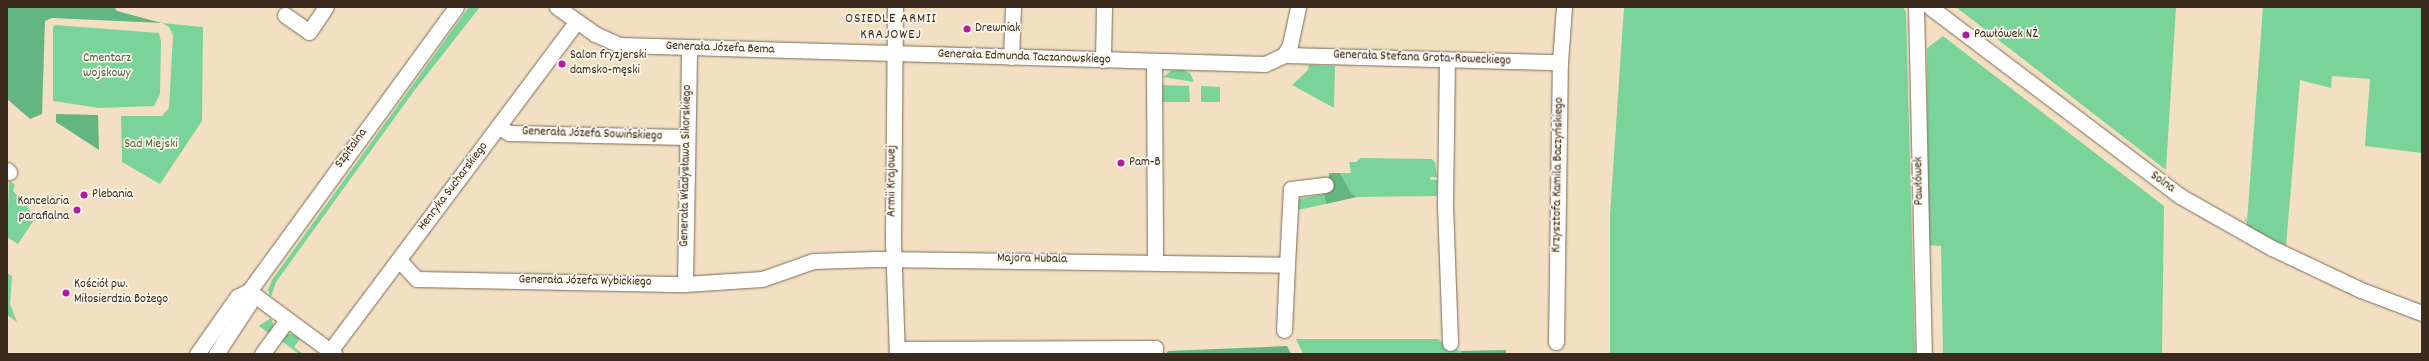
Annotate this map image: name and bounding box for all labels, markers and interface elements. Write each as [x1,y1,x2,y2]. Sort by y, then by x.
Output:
district label: OSIEDLE ARMII KRAJOWEJ [845,11,937,44]
place label: Drewniak [975,21,1020,37]
marker: Drewniak [962,24,972,34]
place label: Pawłówek NŻ [1974,27,2038,43]
marker: Pawłówek NŻ [1961,30,1971,40]
street label: Generała Józefa Bema [665,39,775,59]
street label: Generała Edmunda Taczanowskiego [937,47,1111,69]
street label: Generała Stefana Grota-Roweckiego [1333,48,1511,70]
place label: Salon fryzjerski damsko-męski [570,49,646,80]
park label: Cmentarz wojskowy [83,52,131,83]
marker: Salon fryzjerski damsko-męski [557,59,567,69]
street label: Generała Władysława Sikorskiego [678,85,696,247]
street label: Krzysztofa Kamila Baczyńskiego [1550,97,1568,253]
street label: Generała Józefa Sowińskiego [521,125,663,145]
street label: Szpitalna [332,126,372,172]
park label: Sad Miejski [124,137,178,153]
street label: Henryka Sucharskiego [416,140,492,234]
street label: Armii Krajowej [885,145,901,217]
place label: Pam-B [1129,155,1161,171]
street label: Pawłówek [1912,156,1928,206]
marker: Pam-B [1116,158,1126,168]
street label: Solna [2147,169,2177,197]
place label: Plebania [92,187,133,203]
marker: Plebania [79,190,89,200]
place label: Kancelaria parafialna [17,195,69,226]
marker: Kancelaria parafialna [72,205,82,215]
street label: Majora Hubala [997,252,1067,268]
street label: Generała Józefa Wybickiego [518,273,652,291]
place label: Kościół pw. Miłosierdzia Bożego [74,278,168,309]
marker: Kościół pw. Miłosierdzia Bożego [61,288,71,298]

